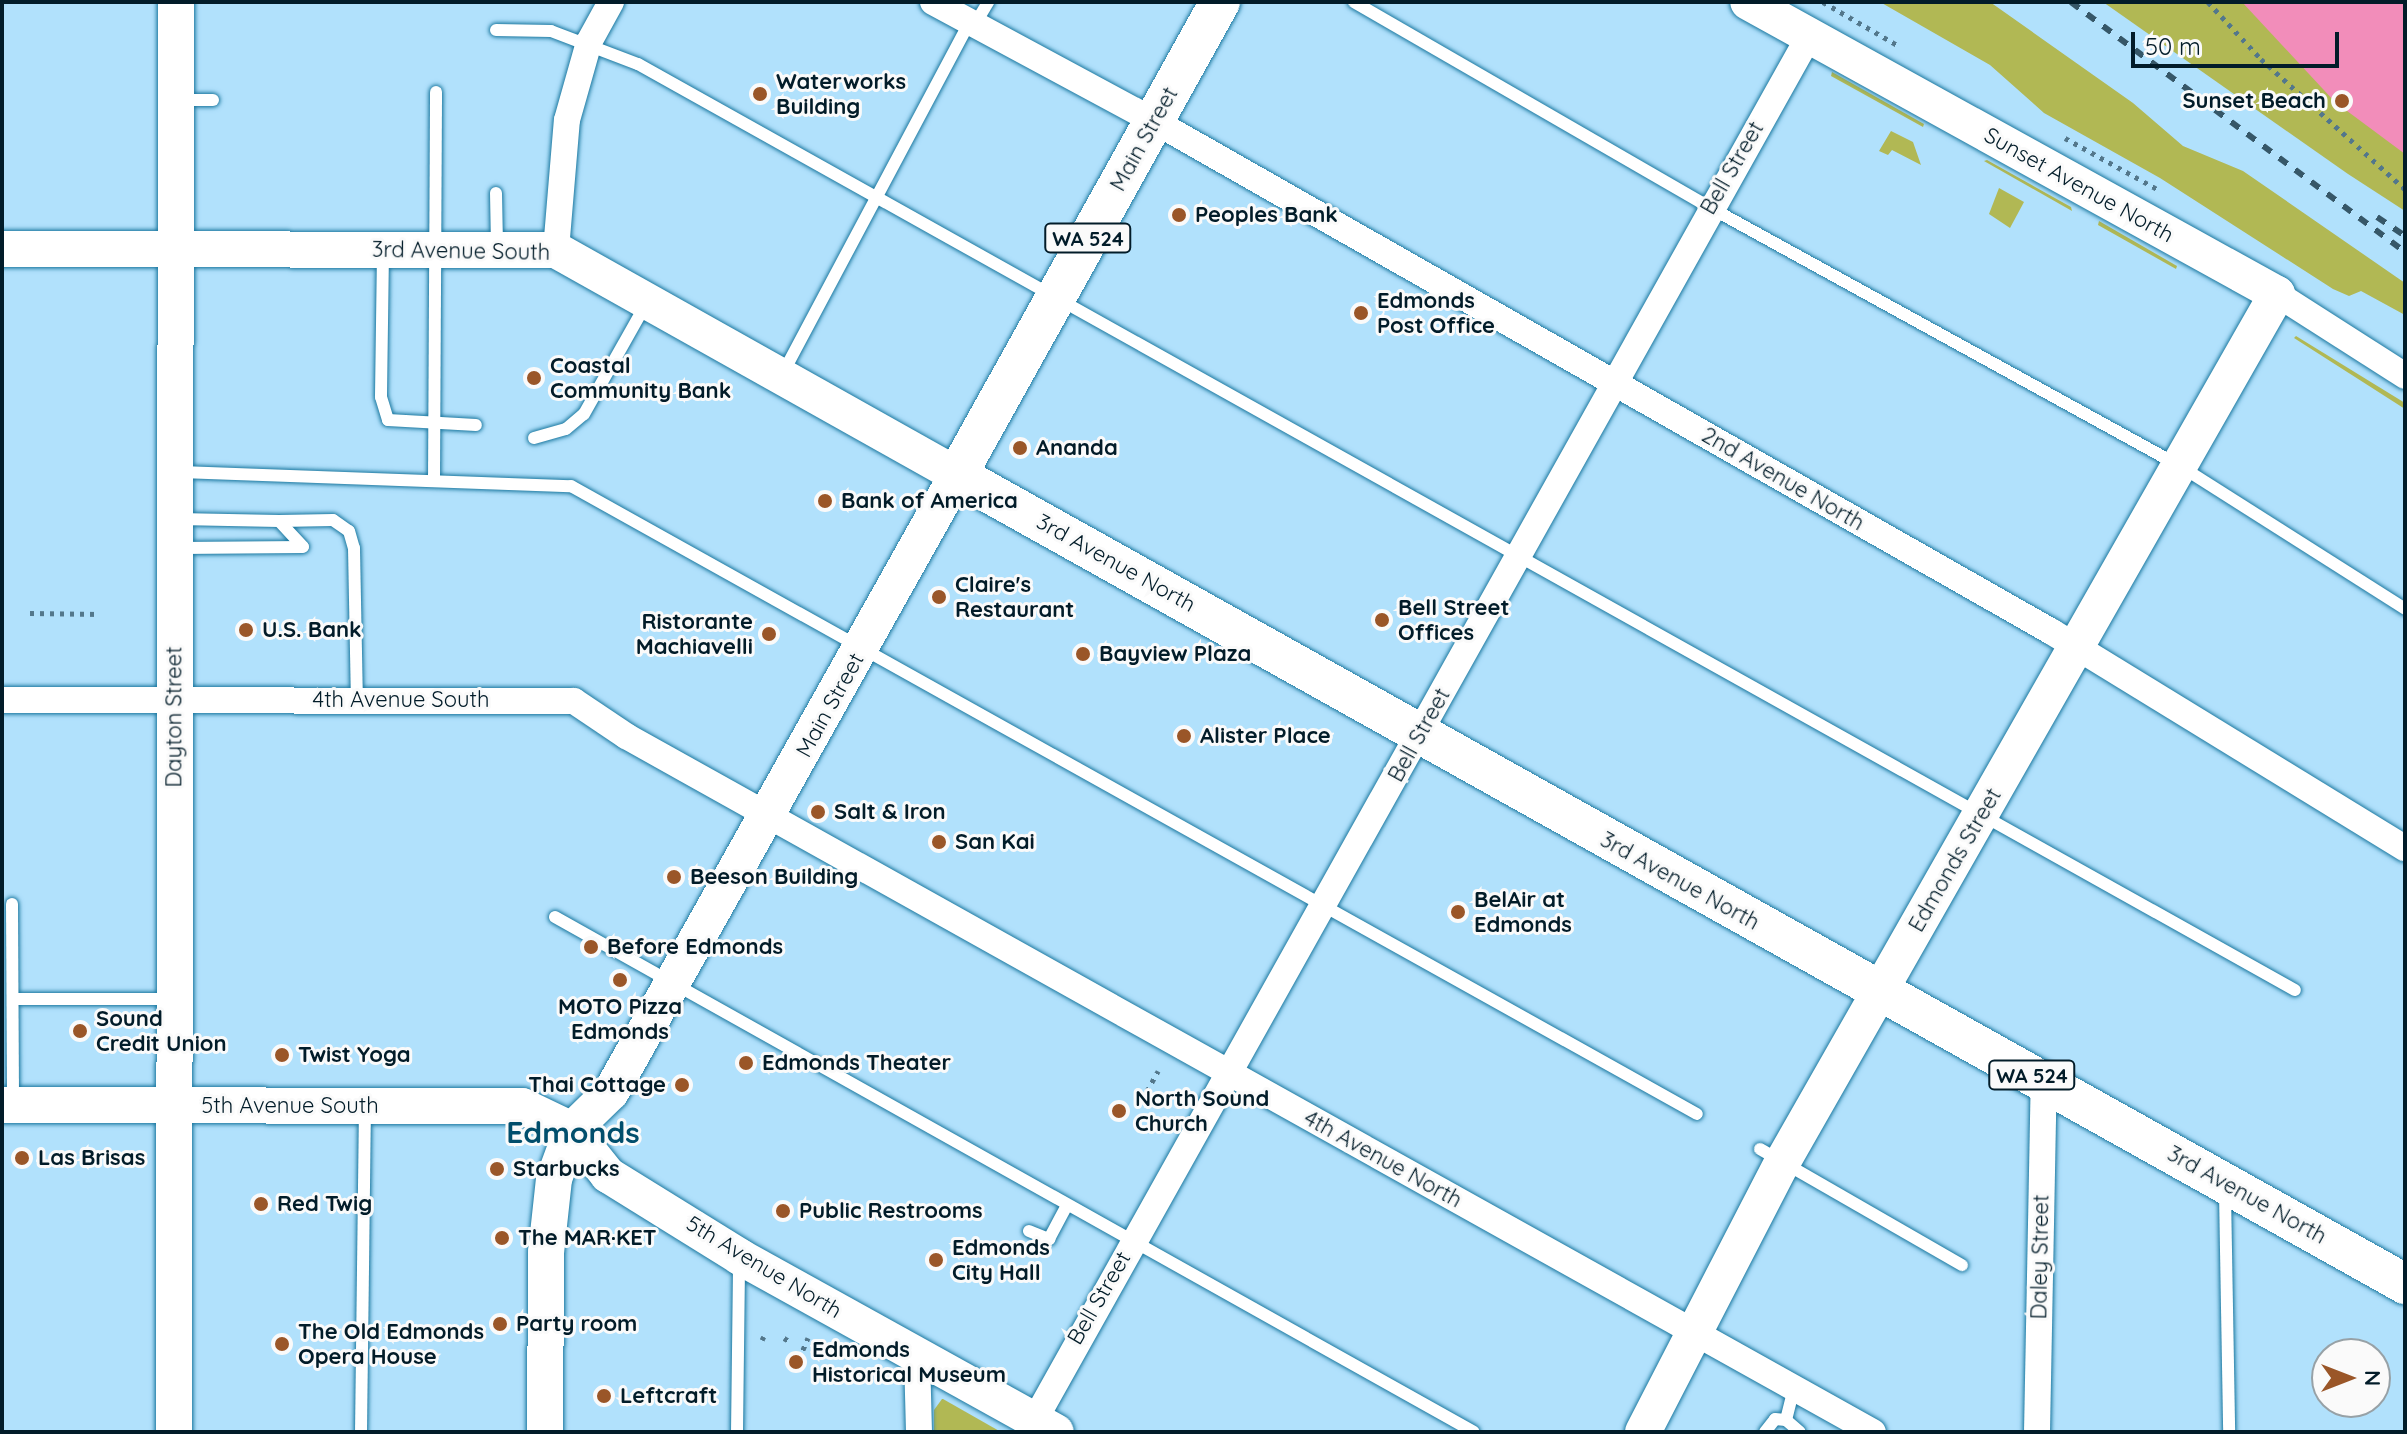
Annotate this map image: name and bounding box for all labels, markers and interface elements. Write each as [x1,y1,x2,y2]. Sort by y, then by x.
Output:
scale bar [2135,16,2343,66]
text: 50 m [2145,31,2201,61]
place label: Waterworks Building [776,68,906,120]
street label: Main Street [1105,82,1183,196]
marker: Waterworks Building [751,85,769,103]
place label: Sunset Beach [2182,88,2326,114]
marker: Sunset Beach [2333,92,2351,110]
street label: Bell Street [1695,117,1769,219]
street label: Sunset Avenue North [1980,122,2178,248]
place label: Peoples Bank [1195,202,1338,228]
marker: Peoples Bank [1170,206,1188,224]
road number: WA 524 [1044,222,1132,254]
street label: 3rd Avenue South [372,236,550,266]
place label: Edmonds Post Office [1377,287,1495,338]
marker: Edmonds Post Office [1352,304,1370,322]
place label: Coastal Community Bank [550,352,731,404]
marker: Coastal Community Bank [525,369,543,387]
street label: 2nd Avenue North [1697,422,1869,536]
place label: Ananda [1036,435,1118,461]
marker: Ananda [1011,439,1029,457]
place label: Bank of America [841,488,1018,514]
marker: Bank of America [816,492,834,510]
street label: 3rd Avenue North [1032,508,1200,618]
place label: Claire's Restaurant [955,571,1074,622]
marker: Claire's Restaurant [930,588,948,606]
place label: Bell Street Offices [1398,594,1510,646]
place label: Ristorante Machiavelli [636,608,753,660]
marker: Bell Street Offices [1373,611,1391,629]
place label: U.S. Bank [262,617,362,643]
marker: U.S. Bank [237,621,255,639]
marker: Ristorante Machiavelli [760,625,778,643]
place label: Bayview Plaza [1099,641,1251,667]
marker: Bayview Plaza [1074,645,1092,663]
street label: Dayton Street [161,646,187,788]
street label: Main Street [791,648,869,762]
street label: Bell Street [1382,684,1456,786]
street label: 4th Avenue South [313,687,489,713]
place label: Alister Place [1200,723,1331,749]
marker: Alister Place [1175,727,1193,745]
street label: Edmonds Street [1903,783,2007,937]
place label: Salt & Iron [834,799,946,825]
marker: Salt & Iron [809,803,827,821]
street label: 3rd Avenue North [1596,826,1764,936]
place label: San Kai [955,829,1035,855]
marker: San Kai [930,833,948,851]
place label: Beeson Building [690,864,858,890]
marker: Beeson Building [665,868,683,886]
place label: BelAir at Edmonds [1474,886,1572,938]
marker: BelAir at Edmonds [1449,903,1467,921]
place label: Before Edmonds [607,934,783,960]
marker: Before Edmonds [582,938,600,956]
marker: MOTO Pizza Edmonds [611,971,629,989]
place label: MOTO Pizza Edmonds [558,993,682,1044]
place label: Sound Credit Union [96,1005,227,1056]
marker: Sound Credit Union [71,1022,89,1040]
place label: Twist Yoga [298,1042,411,1068]
marker: Twist Yoga [273,1046,291,1064]
place label: Edmonds Theater [762,1050,951,1076]
marker: Edmonds Theater [737,1054,755,1072]
road number: WA 524 [1988,1059,2076,1091]
place label: Thai Cottage [528,1072,666,1098]
marker: Thai Cottage [673,1076,691,1094]
place label: North Sound Church [1135,1085,1269,1136]
street label: 5th Avenue South [201,1093,379,1119]
marker: North Sound Church [1110,1102,1128,1120]
street label: 4th Avenue North [1299,1105,1467,1213]
district label: Edmonds [506,1114,640,1150]
street label: 3rd Avenue North [2163,1140,2331,1250]
place label: Las Brisas [38,1145,145,1171]
marker: Las Brisas [13,1149,31,1167]
place label: Starbucks [513,1156,620,1182]
marker: Starbucks [488,1160,506,1178]
place label: Red Twig [277,1191,372,1217]
street label: Daley Street [2026,1194,2054,1320]
marker: Red Twig [252,1195,270,1213]
place label: Public Restrooms [799,1198,983,1224]
marker: Public Restrooms [774,1202,792,1220]
street label: 5th Avenue North [681,1210,847,1324]
place label: The MAR·KET [518,1225,657,1251]
marker: The MAR·KET [493,1229,511,1247]
place label: Edmonds City Hall [952,1234,1050,1286]
street label: Bell Street [1062,1247,1136,1349]
marker: Edmonds City Hall [927,1251,945,1269]
place label: Party room [516,1311,637,1337]
marker: Party room [491,1315,509,1333]
place label: The Old Edmonds Opera House [298,1318,484,1370]
marker: The Old Edmonds Opera House [273,1335,291,1353]
place label: Edmonds Historical Museum [812,1336,1006,1388]
north arrow [2311,1338,2391,1418]
marker: Edmonds Historical Museum [787,1353,805,1371]
text: N [2359,1370,2387,1386]
place label: Leftcraft [620,1383,717,1409]
marker: Leftcraft [595,1387,613,1405]

